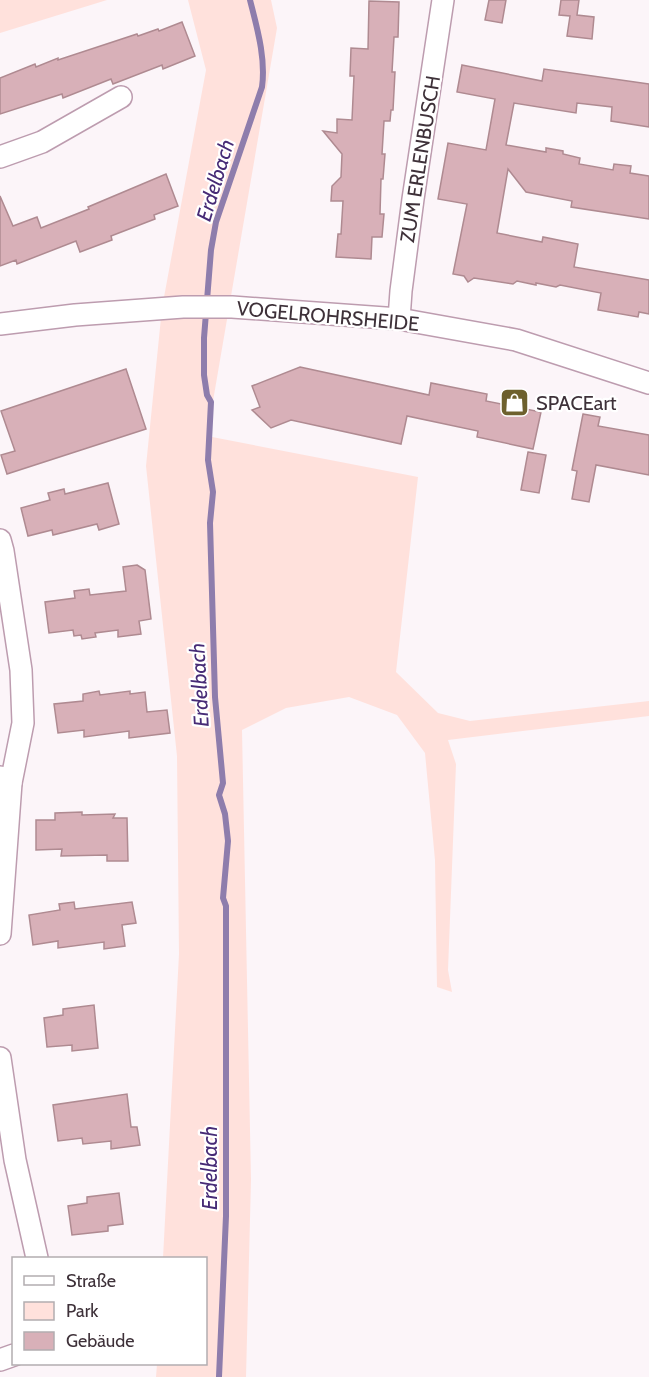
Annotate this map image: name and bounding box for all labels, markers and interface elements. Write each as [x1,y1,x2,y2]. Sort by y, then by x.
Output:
street label: ZUM ERLENBUSCH [395,74,445,244]
water label: Erdelbach [191,136,239,224]
street label: VOGELROHRSHEIDE [236,296,420,336]
shop icon: SPACEart [499,387,531,419]
place label: SPACEart [536,391,617,415]
water label: Erdelbach [184,642,214,728]
water label: Erdelbach [197,1126,222,1210]
legend [12,1257,207,1365]
text: Straße [66,1270,116,1292]
text: Park [66,1300,99,1322]
text: Gebäude [66,1330,135,1352]

